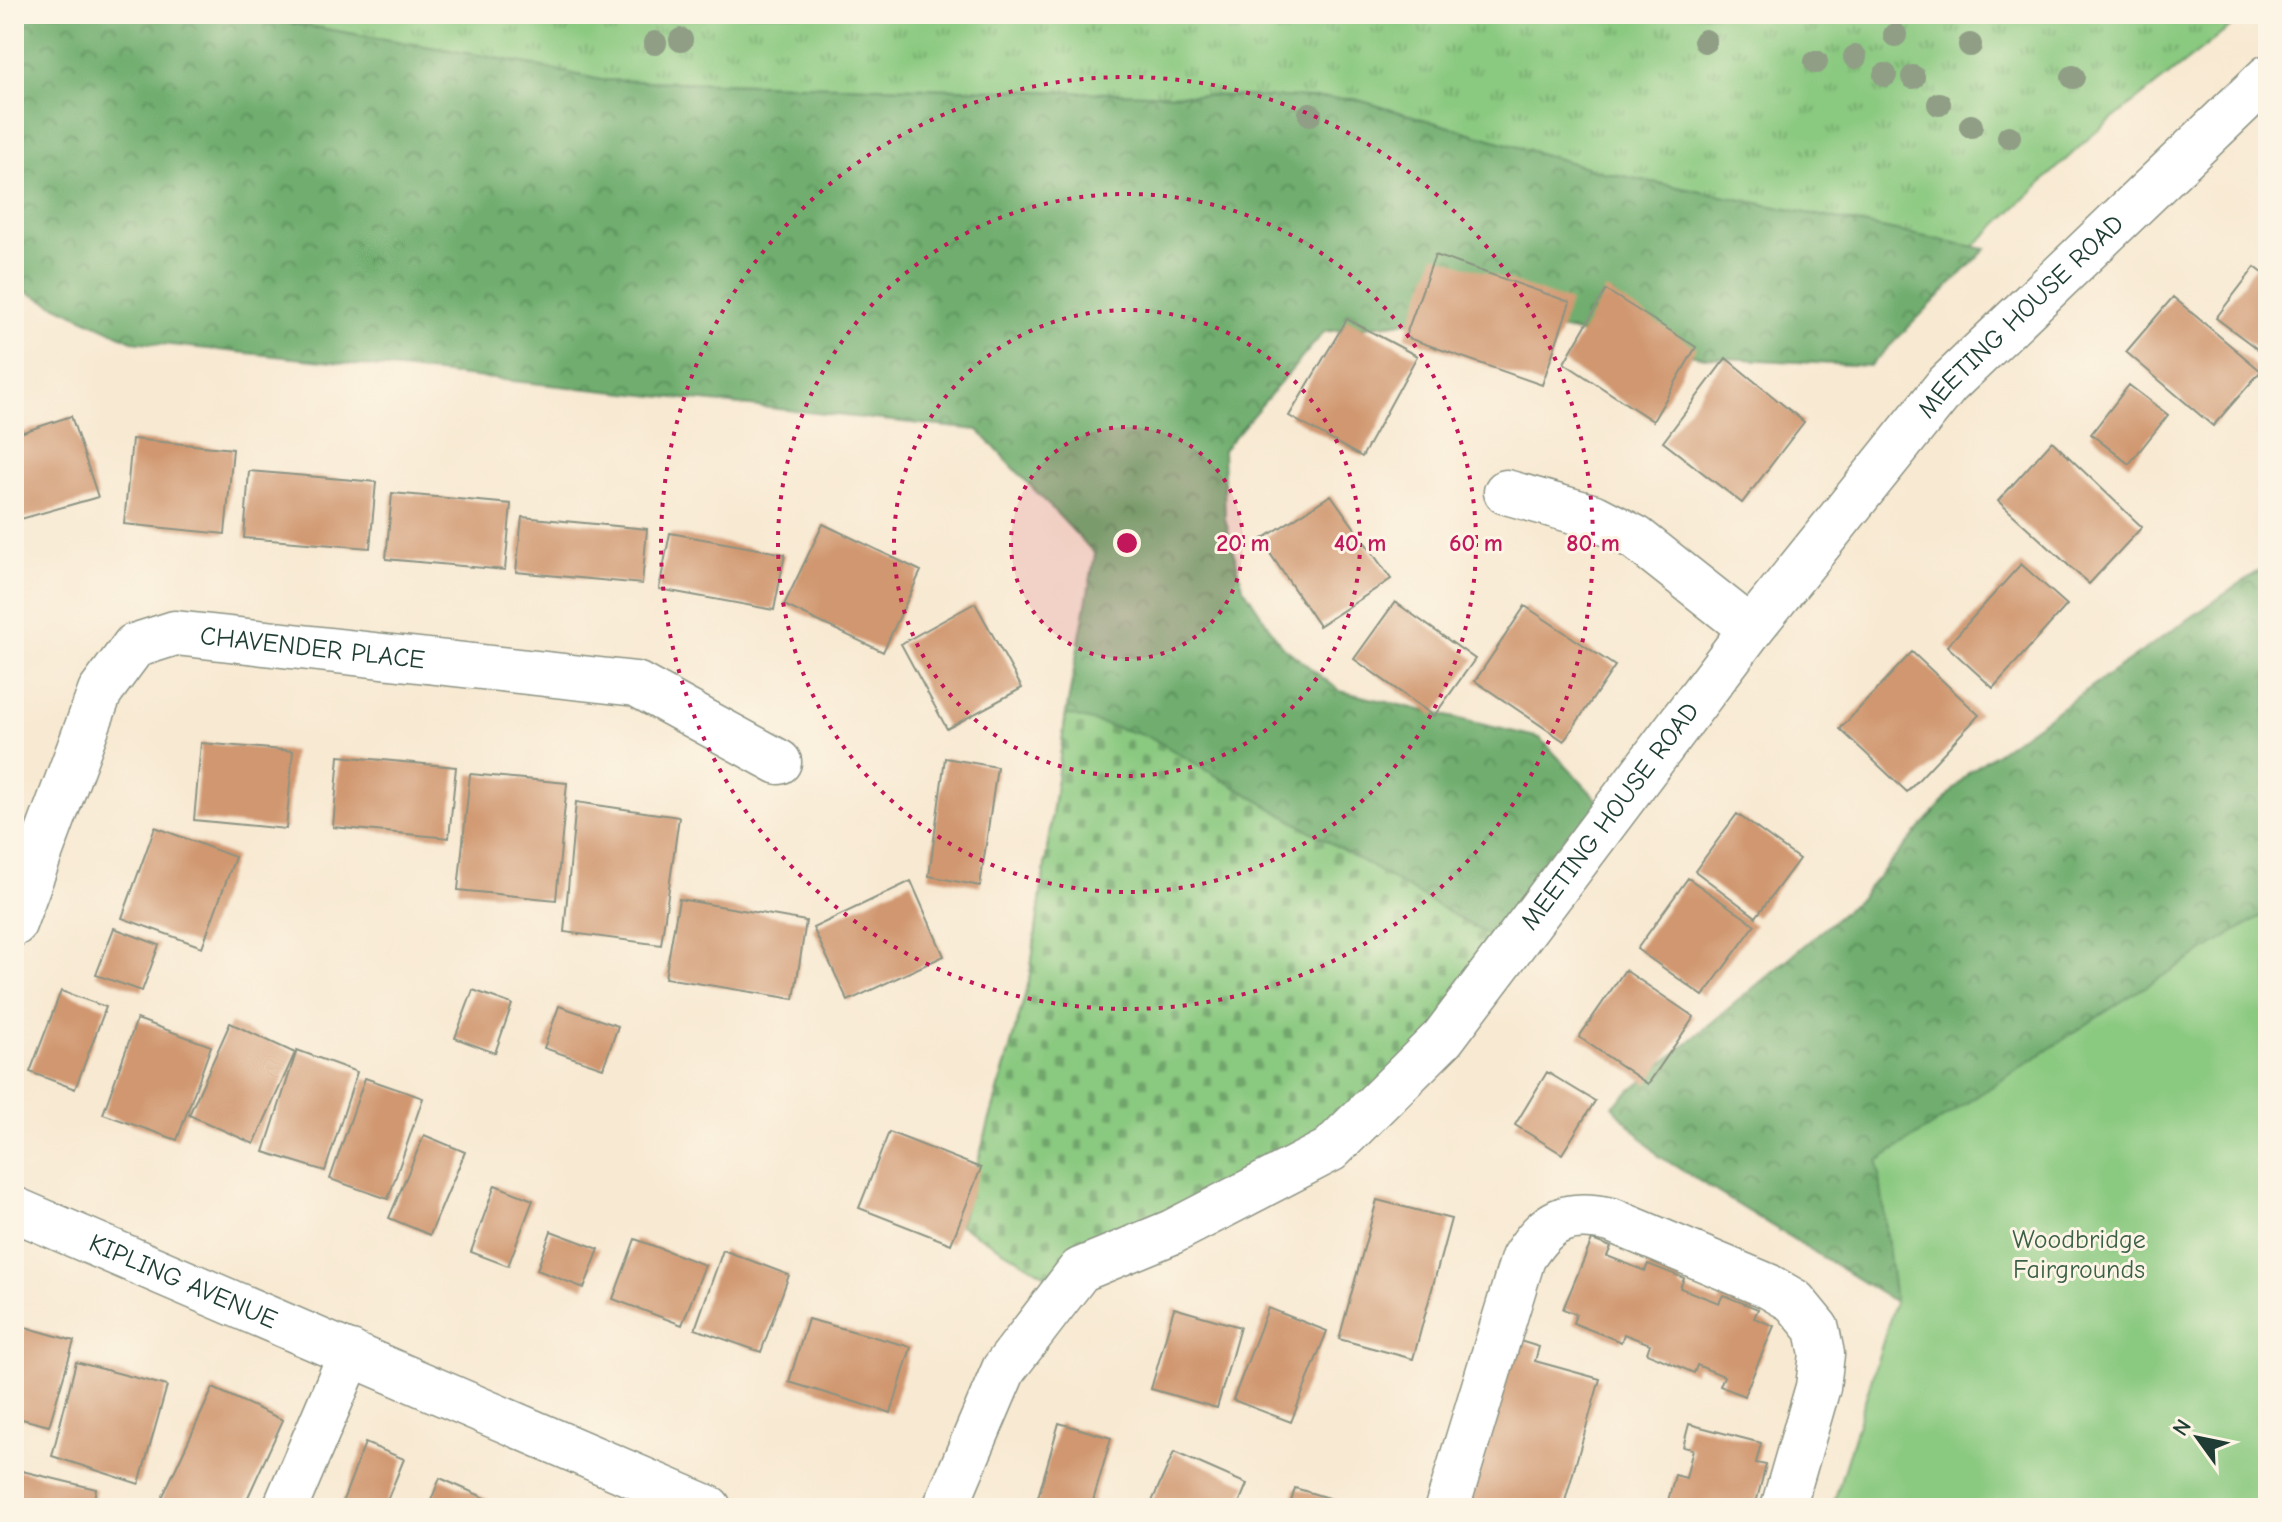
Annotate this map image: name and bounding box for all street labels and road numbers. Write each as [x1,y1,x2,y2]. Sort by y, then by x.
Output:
street label: MEETING HOUSE ROAD [1911,209,2130,424]
street label: CHAVENDER PLACE [199,621,426,676]
street label: MEETING HOUSE ROAD [1515,697,1705,936]
street label: KIPLING AVENUE [85,1228,281,1335]

